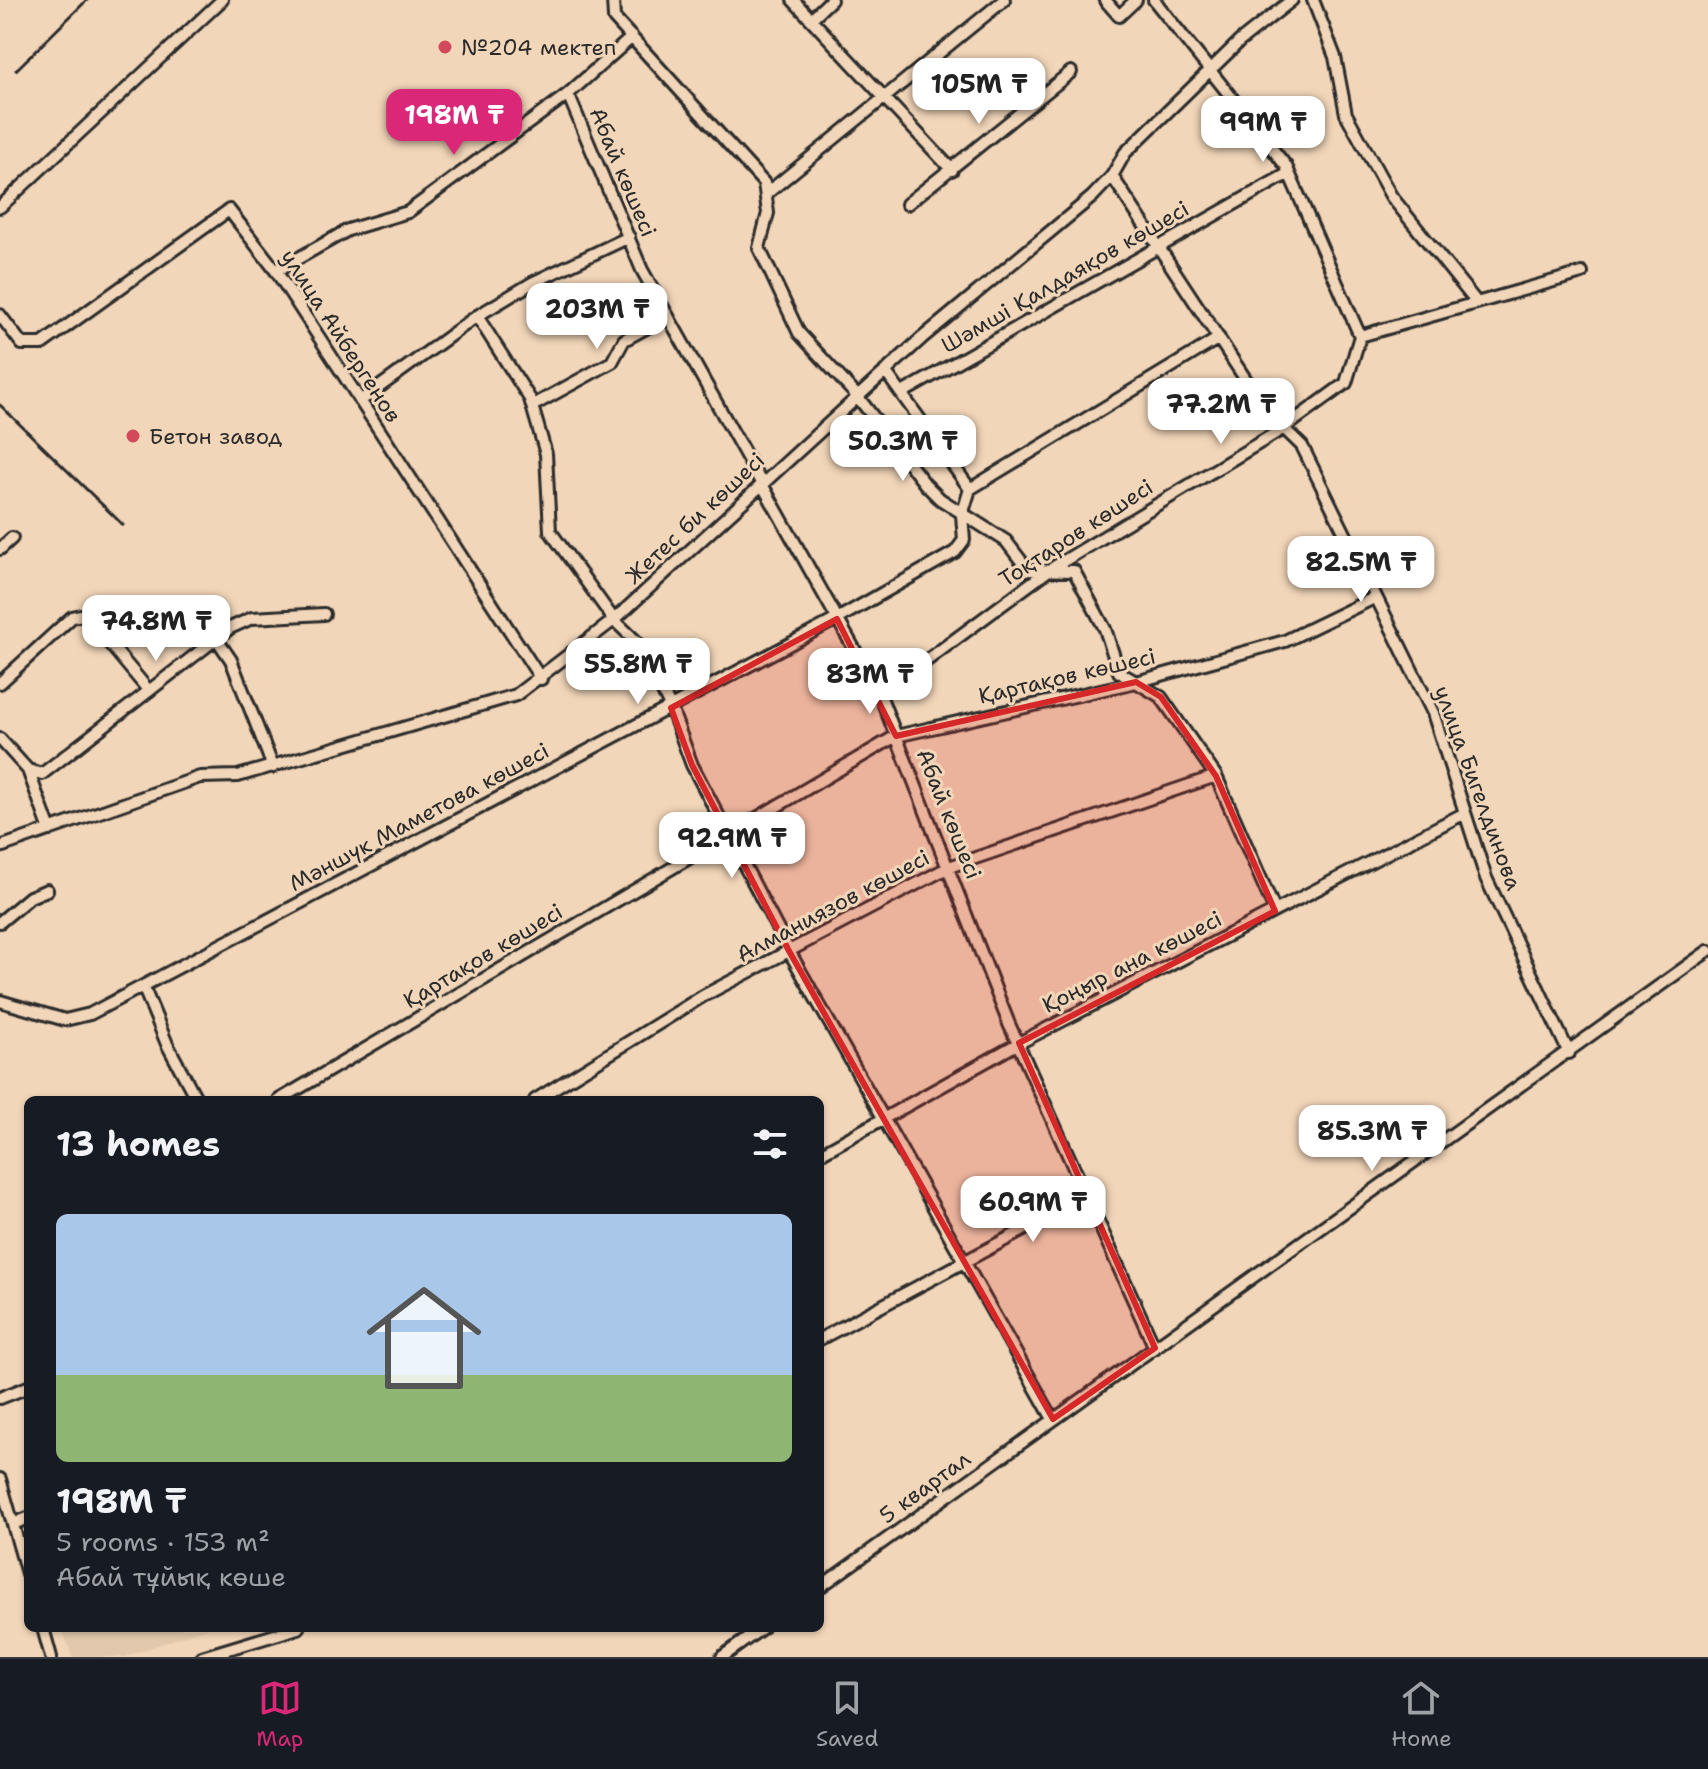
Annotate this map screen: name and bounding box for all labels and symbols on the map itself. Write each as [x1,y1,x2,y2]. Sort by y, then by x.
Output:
place label: №204 мектеп [461,33,616,62]
marker: №204 мектеп [436,38,454,56]
pin: 105M ₸ [914,58,1044,126]
pin: 198M ₸ [389,89,519,157]
pin: 99M ₸ [1207,96,1319,164]
street label: Абай көшесі [583,103,663,241]
street label: Шәмші Қалдаяқов көшесі [936,194,1194,360]
street label: улица Айбергенов [274,244,408,428]
pin: 203M ₸ [532,283,662,351]
pin: 77.2M ₸ [1147,378,1295,446]
pin: 50.3M ₸ [829,415,977,483]
place label: Бетон завод [149,422,282,451]
marker: Бетон завод [124,427,142,445]
street label: Жетес би көшесі [619,446,771,590]
street label: Тоқтаров көшесі [993,472,1159,594]
pin: 82.5M ₸ [1287,536,1435,604]
pin: 74.8M ₸ [82,595,230,663]
pin: 55.8M ₸ [564,638,712,706]
street label: Қартақов көшесі [976,642,1158,710]
pin: 83M ₸ [814,648,926,716]
street label: улица Бигелдинова [1428,682,1529,895]
street label: Мәншүк Маметова көшесі [284,736,554,898]
street label: Абай көшесі [910,745,988,883]
pin: 92.9M ₸ [658,812,806,880]
street label: Алманиязов көшесі [731,843,935,969]
street label: Қартақов көшесі [398,897,568,1015]
street label: Қоңыр ана көшесі [1037,904,1227,1020]
pin: 85.3M ₸ [1298,1105,1446,1173]
pin: 60.9M ₸ [959,1176,1107,1244]
street label: 5 квартал [874,1444,976,1530]

